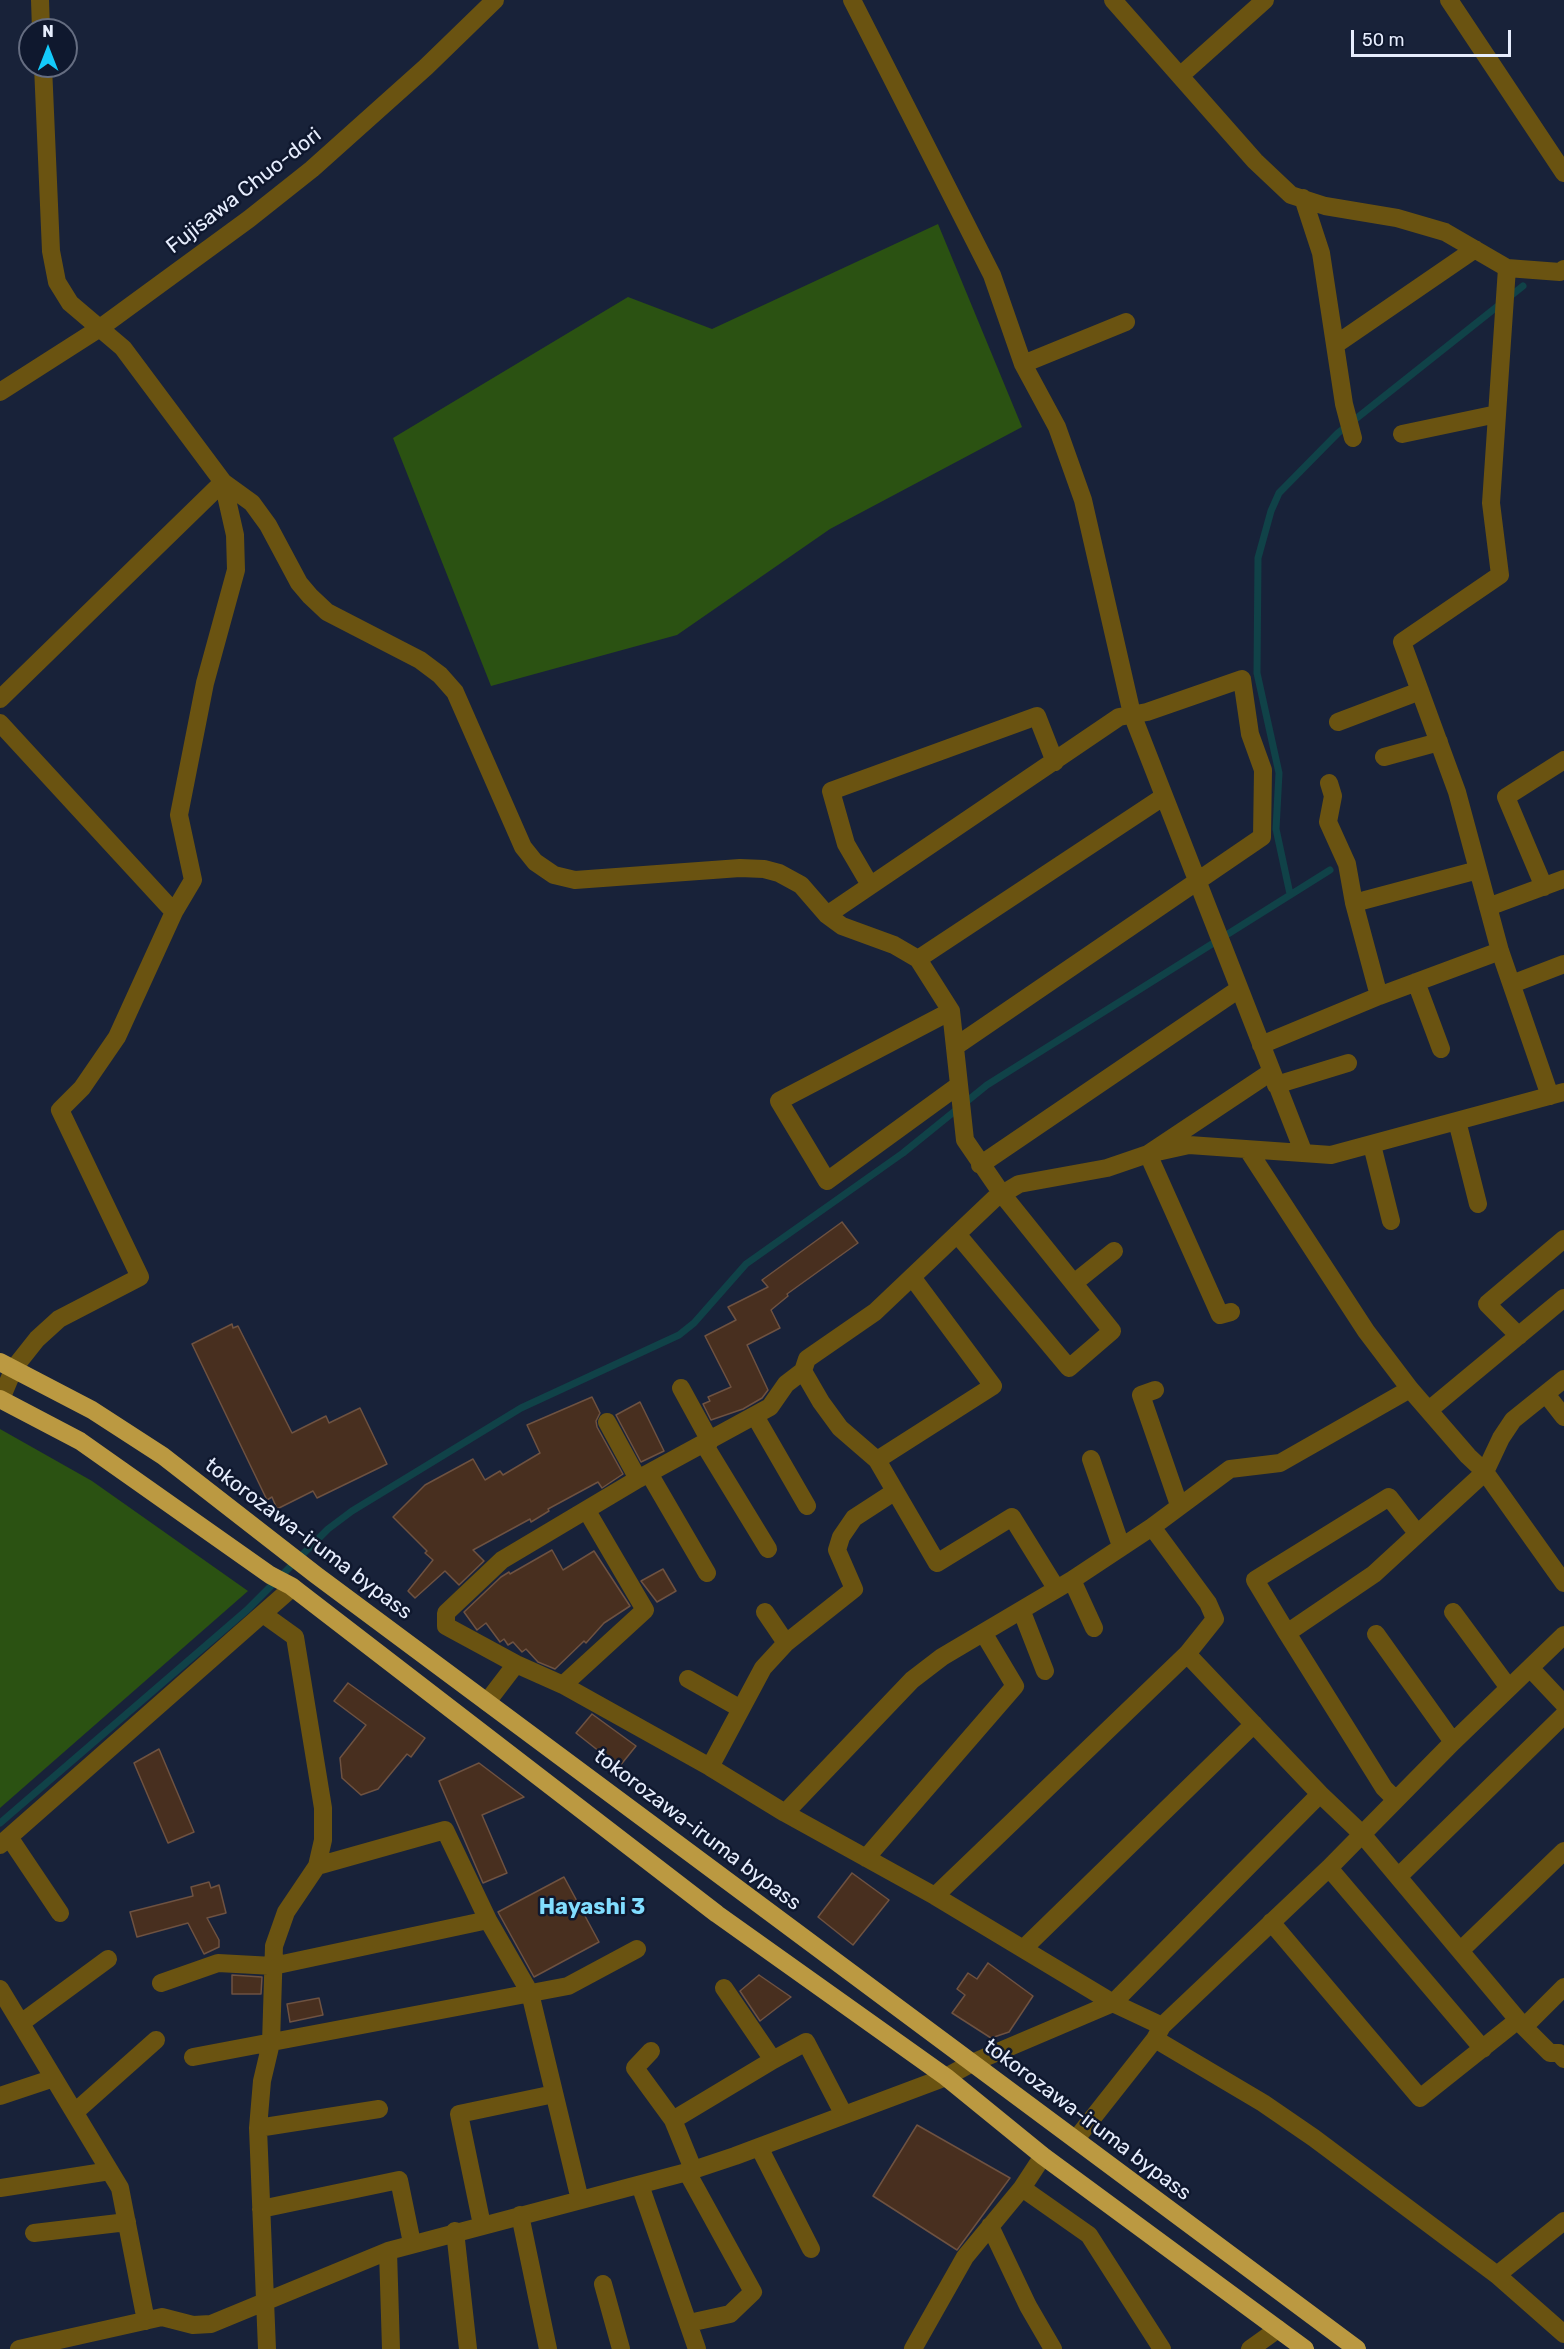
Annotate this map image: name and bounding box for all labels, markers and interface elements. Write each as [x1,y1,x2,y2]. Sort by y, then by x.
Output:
north arrow [18,18,78,78]
scale bar [1354,18,1514,56]
text: N [42,22,54,41]
text: 50 m [1362,29,1405,51]
street label: Fujisawa Chuo-dori [161,123,327,259]
street label: tokorozawa-iruma bypass [199,1453,417,1625]
street label: tokorozawa-iruma bypass [588,1744,806,1916]
district label: Hayashi 3 [539,1895,645,1921]
street label: tokorozawa-iruma bypass [978,2034,1196,2206]

